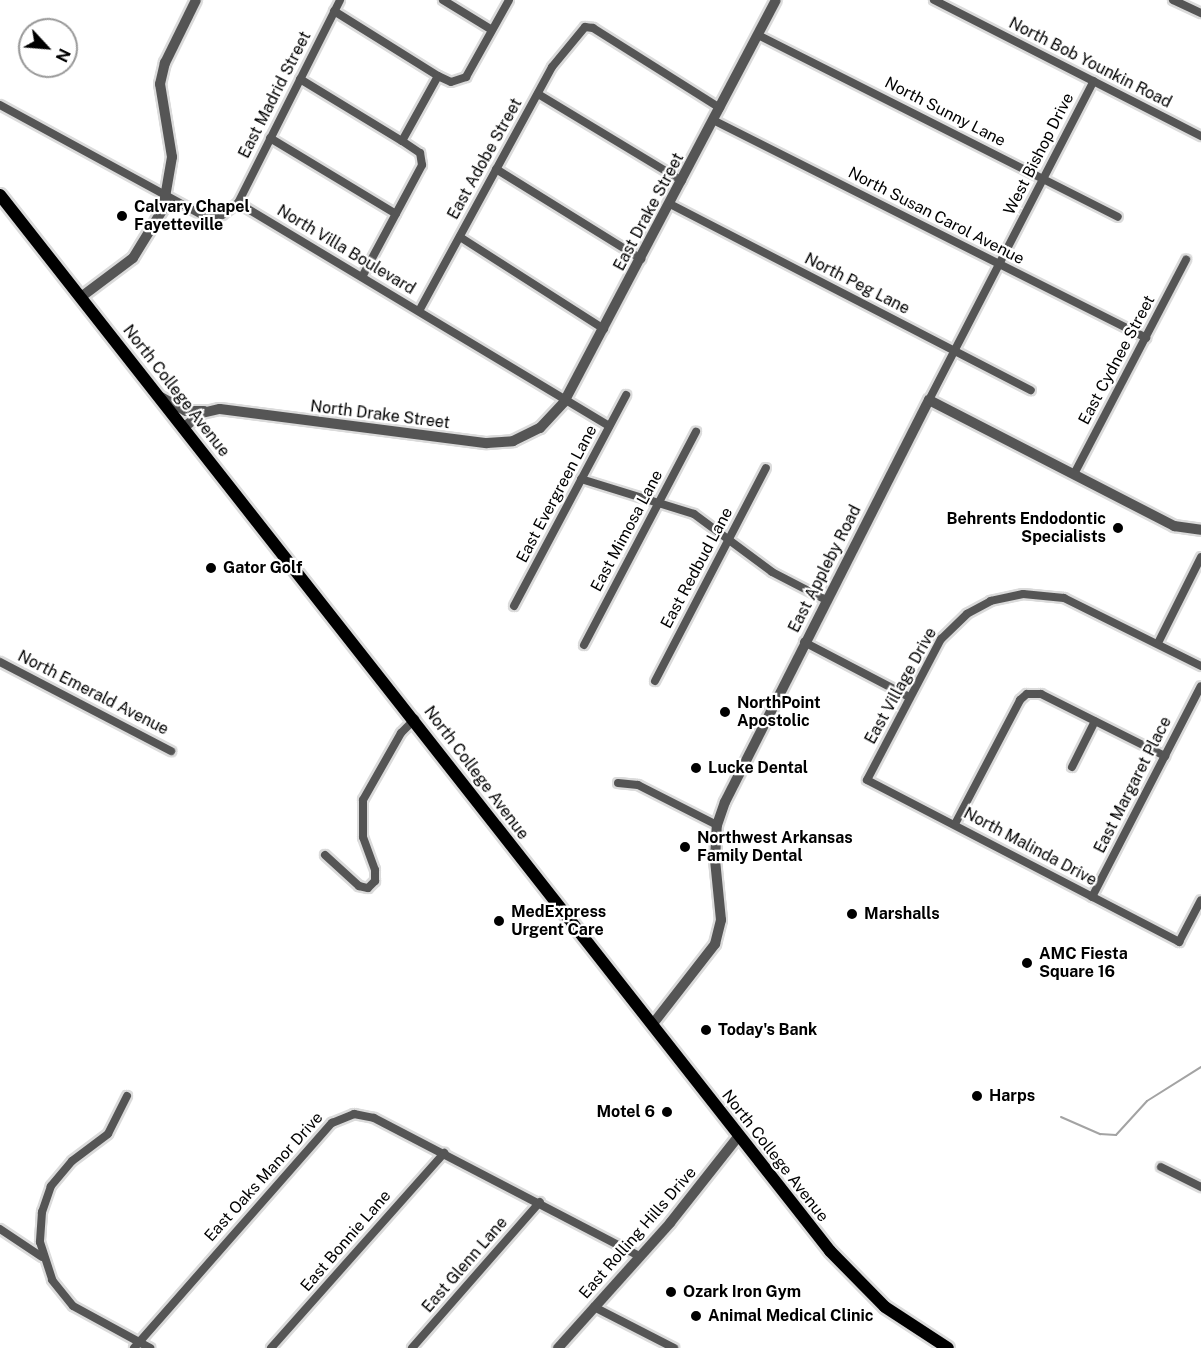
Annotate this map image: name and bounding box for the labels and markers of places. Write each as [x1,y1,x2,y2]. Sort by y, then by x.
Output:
place label: Calvary Chapel Fayetteville [134,197,250,235]
marker: Calvary Chapel Fayetteville [115,209,129,223]
place label: Behrents Endodontic Specialists [946,509,1106,547]
marker: Behrents Endodontic Specialists [1111,521,1125,535]
place label: Gator Golf [223,558,302,578]
marker: Gator Golf [204,561,218,575]
place label: NorthPoint Apostolic [737,693,821,731]
marker: NorthPoint Apostolic [718,705,732,719]
place label: Lucke Dental [708,758,808,778]
marker: Lucke Dental [689,761,703,775]
place label: Northwest Arkansas Family Dental [697,828,853,866]
marker: Northwest Arkansas Family Dental [678,840,692,854]
place label: MedExpress Urgent Care [511,902,606,940]
place label: Marshalls [864,904,940,924]
marker: Marshalls [845,907,859,921]
marker: MedExpress Urgent Care [492,914,506,928]
place label: AMC Fiesta Square 16 [1039,944,1128,982]
marker: AMC Fiesta Square 16 [1020,956,1034,970]
place label: Today's Bank [718,1020,817,1040]
marker: Today's Bank [699,1023,713,1037]
place label: Harps [989,1086,1035,1106]
marker: Harps [970,1089,984,1103]
place label: Motel 6 [597,1102,655,1122]
marker: Motel 6 [660,1105,674,1119]
place label: Ozark Iron Gym [683,1282,801,1302]
marker: Ozark Iron Gym [664,1285,678,1299]
place label: Animal Medical Clinic [708,1306,874,1326]
marker: Animal Medical Clinic [689,1309,703,1323]

